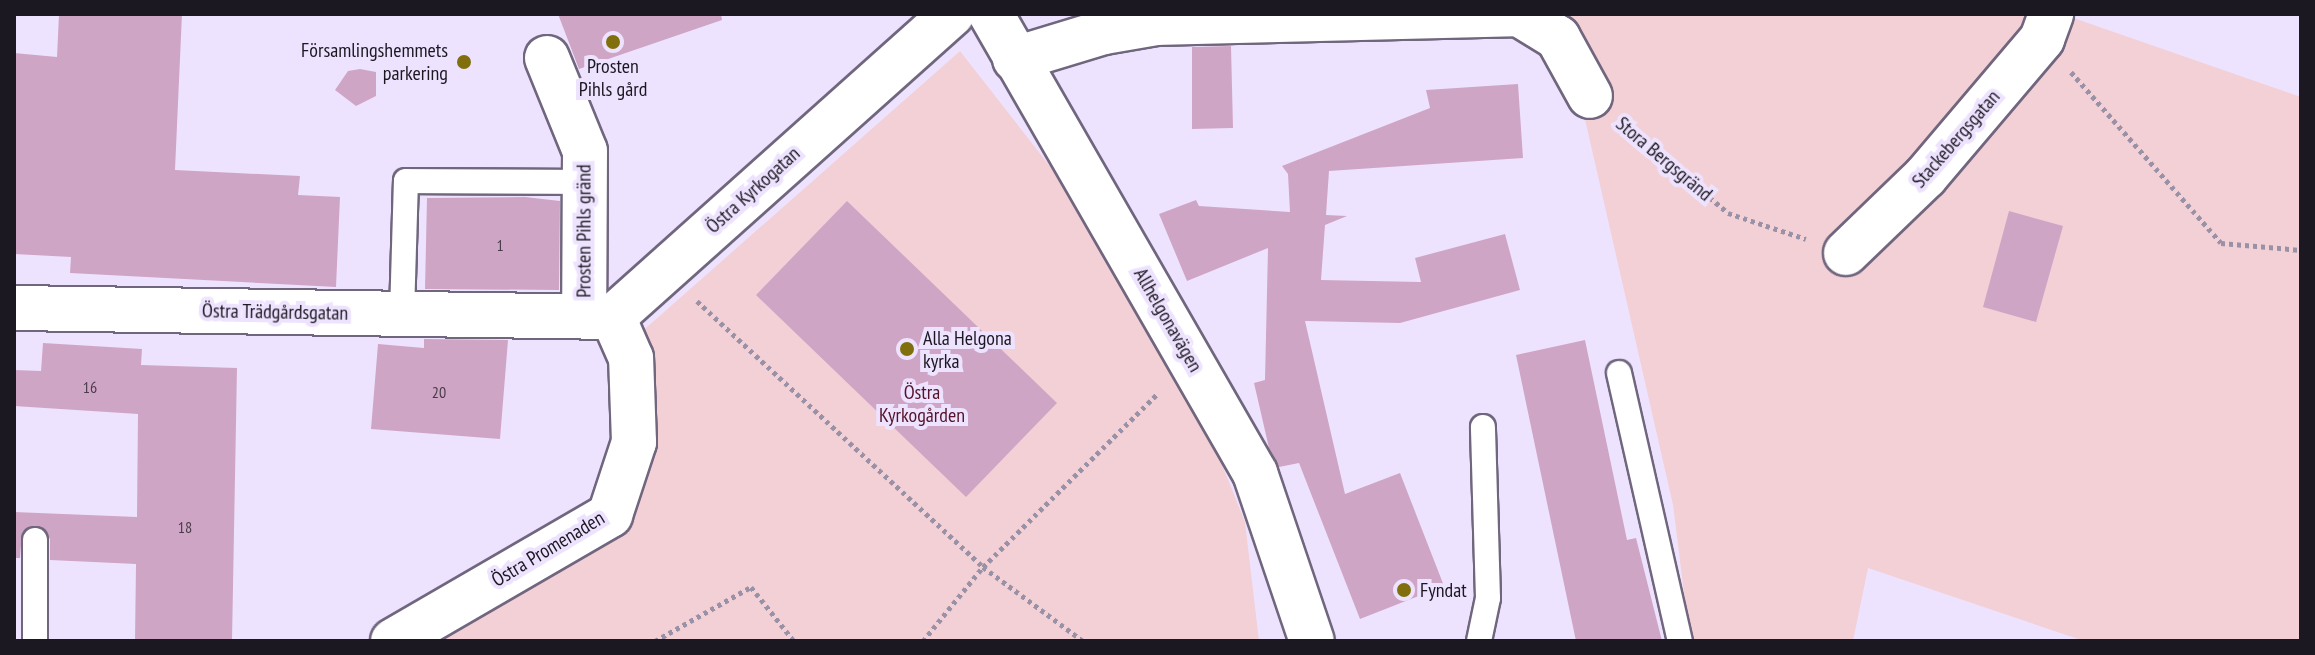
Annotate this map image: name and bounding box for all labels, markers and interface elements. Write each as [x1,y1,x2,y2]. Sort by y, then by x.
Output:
marker: Prosten Pihls gård [604,33,622,51]
place label: Församlingshemmets parkering [301,38,448,85]
marker: Församlingshemmets parkering [455,53,473,71]
place label: Prosten Pihls gård [579,54,647,101]
street label: Stackebergsgatan [1907,85,2005,193]
street label: Stora Bergsgränd [1611,112,1717,206]
street label: Östra Kyrkogatan [701,142,805,238]
street label: Prosten Pihls gränd [572,164,596,298]
house number: 1 [496,235,504,255]
street label: Allhelgonavägen [1129,264,1207,376]
street label: Östra Trädgårdsgatan [201,299,349,325]
place label: Alla Helgona kyrka [923,326,1012,373]
marker: Alla Helgona kyrka [898,340,916,358]
house number: 16 [83,377,97,397]
park label: Östra Kyrkogården [879,380,965,427]
house number: 20 [432,382,446,402]
street label: Östra Promenaden [487,506,609,592]
house number: 18 [178,517,192,537]
place label: Fyndat [1420,578,1467,602]
marker: Fyndat [1395,581,1413,599]

